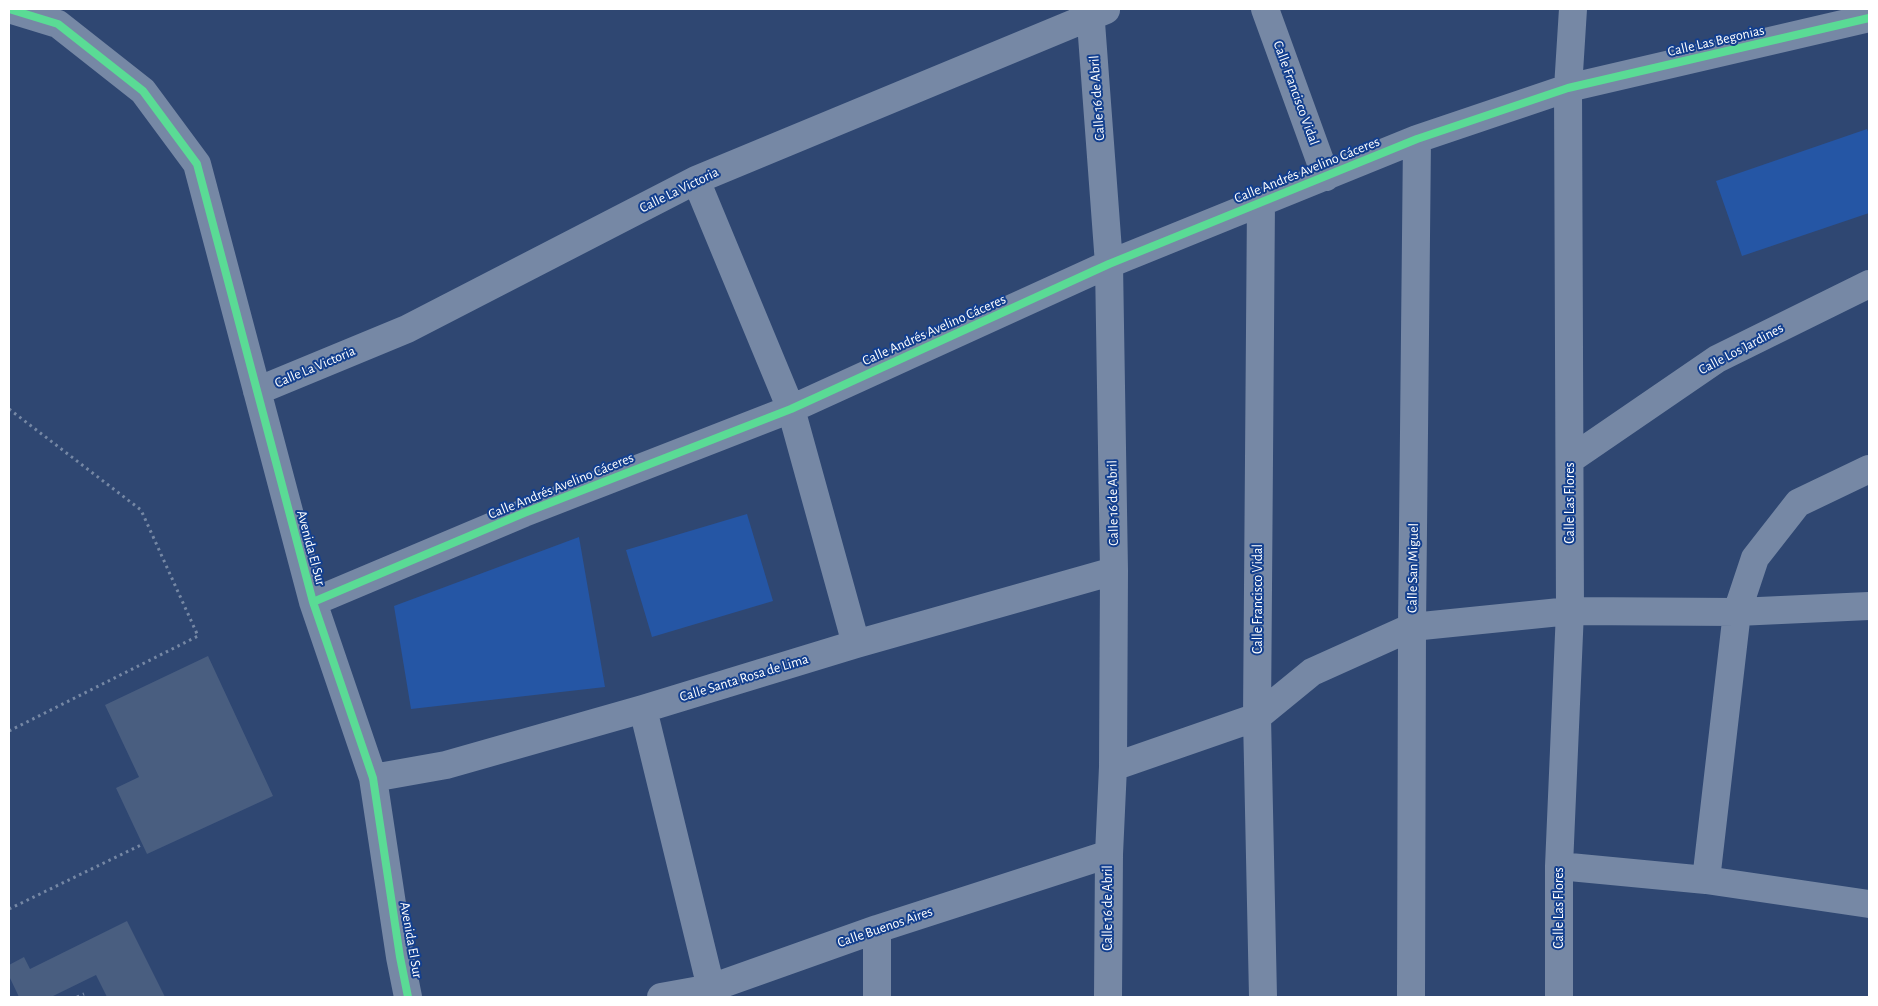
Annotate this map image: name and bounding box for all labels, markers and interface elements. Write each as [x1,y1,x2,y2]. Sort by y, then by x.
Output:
street label: Calle Las Begonias [1666,22,1766,60]
street label: Calle Francisco Vidal [1269,38,1323,148]
street label: Calle 16 de Abril [1086,55,1108,141]
street label: Calle Andrés Avelino Cáceres [1232,133,1382,207]
street label: Calle La Victoria [637,164,721,216]
street label: Calle Andrés Avelino Cáceres [860,291,1008,369]
street label: Calle Los Jardines [1696,320,1786,378]
street label: Calle La Victoria [272,342,358,392]
street label: Calle Andrés Avelino Cáceres [486,449,636,523]
street label: Calle 16 de Abril [1104,460,1122,546]
street label: Calle Las Flores [1562,462,1578,544]
street label: Avenida El Sur [293,509,329,587]
street label: Calle San Miguel [1404,523,1422,613]
street label: Calle Francisco Vidal [1250,544,1266,654]
street label: Calle Santa Rosa de Lima [678,650,810,706]
street label: Calle 16 de Abril [1100,865,1116,951]
street label: Calle Las Flores [1551,867,1567,949]
street label: Avenida El Sur [396,900,426,980]
street label: Calle Buenos Aires [835,903,935,951]

